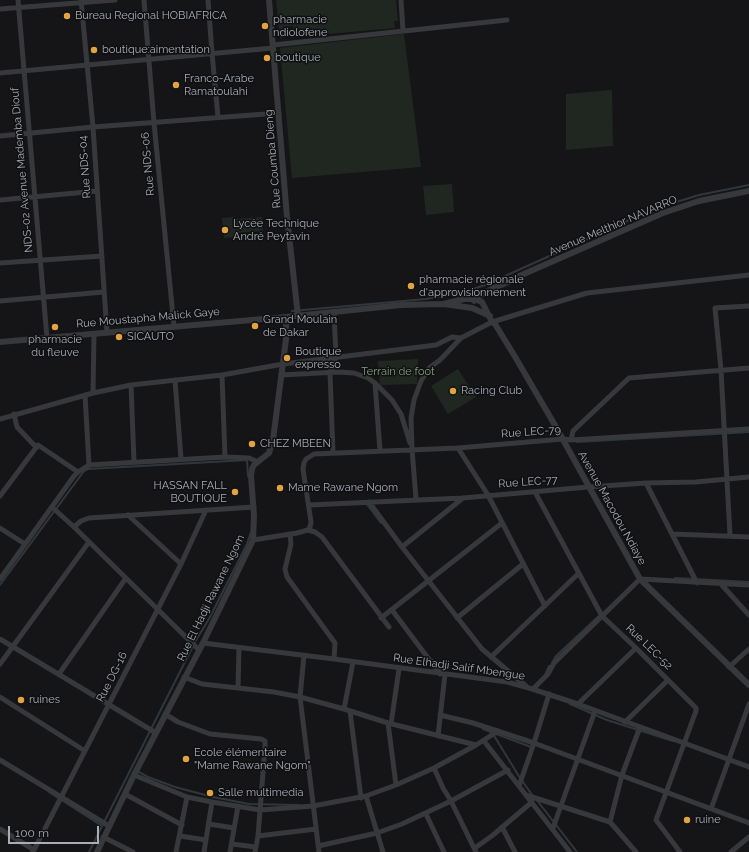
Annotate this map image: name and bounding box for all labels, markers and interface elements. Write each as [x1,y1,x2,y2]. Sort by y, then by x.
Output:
place label: Bureau Regional HOBIAFRICA [75,9,227,23]
marker: Bureau Regional HOBIAFRICA [62,11,72,21]
place label: pharmacie ndiolofene [273,13,327,39]
marker: pharmacie ndiolofene [260,21,270,31]
place label: boutique:aimentation [102,43,210,57]
marker: boutique:aimentation [89,45,99,55]
place label: boutique [275,51,321,65]
marker: boutique [262,53,272,63]
place label: Franco-Arabe Ramatoulahi [184,72,254,98]
marker: Franco-Arabe Ramatoulahi [171,80,181,90]
street label: NDS-02 Avenue Mademba Diouf [8,87,36,253]
street label: Rue Coumba Dieng [262,109,284,209]
street label: Rue NDS-06 [139,132,157,196]
street label: Rue NDS-04 [76,135,94,199]
street label: Avenue Melthior NAVARRO [547,193,679,259]
place label: Lycée Technique André Peytavin [233,217,319,243]
marker: Lycée Technique André Peytavin [220,225,230,235]
place label: pharmacie régionale d'approvisionnement [419,273,526,299]
marker: pharmacie régionale d'approvisionnement [406,281,416,291]
street label: Rue Moustapha Malick Gaye [76,305,220,331]
place label: Grand Moulain de Dakar [263,313,337,339]
marker: Grand Moulain de Dakar [250,321,260,331]
marker: pharmacie du fleuve [50,322,60,332]
place label: SICAUTO [127,330,174,344]
marker: SICAUTO [114,332,124,342]
place label: pharmacie du fleuve [28,333,82,359]
place label: Boutique expresso [295,345,341,371]
marker: Boutique expresso [282,353,292,363]
park label: Terrain de foot [361,365,435,379]
place label: Racing Club [461,384,522,398]
marker: Racing Club [448,386,458,396]
street label: Rue LEC-79 [501,423,561,441]
place label: CHEZ MBEEN [260,437,331,451]
marker: CHEZ MBEEN [247,439,257,449]
street label: Avenue Macodou Ndiaye [575,449,649,567]
street label: Rue LEC-77 [498,473,558,491]
place label: HASSAN FALL BOUTIQUE [154,479,227,505]
place label: Mame Rawane Ngom [288,481,398,495]
marker: Mame Rawane Ngom [275,483,285,493]
marker: HASSAN FALL BOUTIQUE [230,487,240,497]
street label: Rue El Hadji Rawane Ngom [175,533,247,663]
street label: Rue LEC-52 [623,621,675,673]
street label: Rue DG-16 [94,650,130,704]
street label: Rue Elhadji Salif Mbengue [392,651,526,683]
place label: ruines [29,693,60,707]
marker: ruines [16,695,26,705]
place label: Ecole élémentaire "Mame Rawane Ngom" [194,746,311,772]
marker: Ecole élémentaire "Mame Rawane Ngom" [181,754,191,764]
place label: Salle multimedia [218,786,303,800]
marker: Salle multimedia [205,788,215,798]
place label: ruine [695,813,721,827]
marker: ruine [682,815,692,825]
scale bar [10,818,101,844]
text: 100 m [15,826,49,840]

